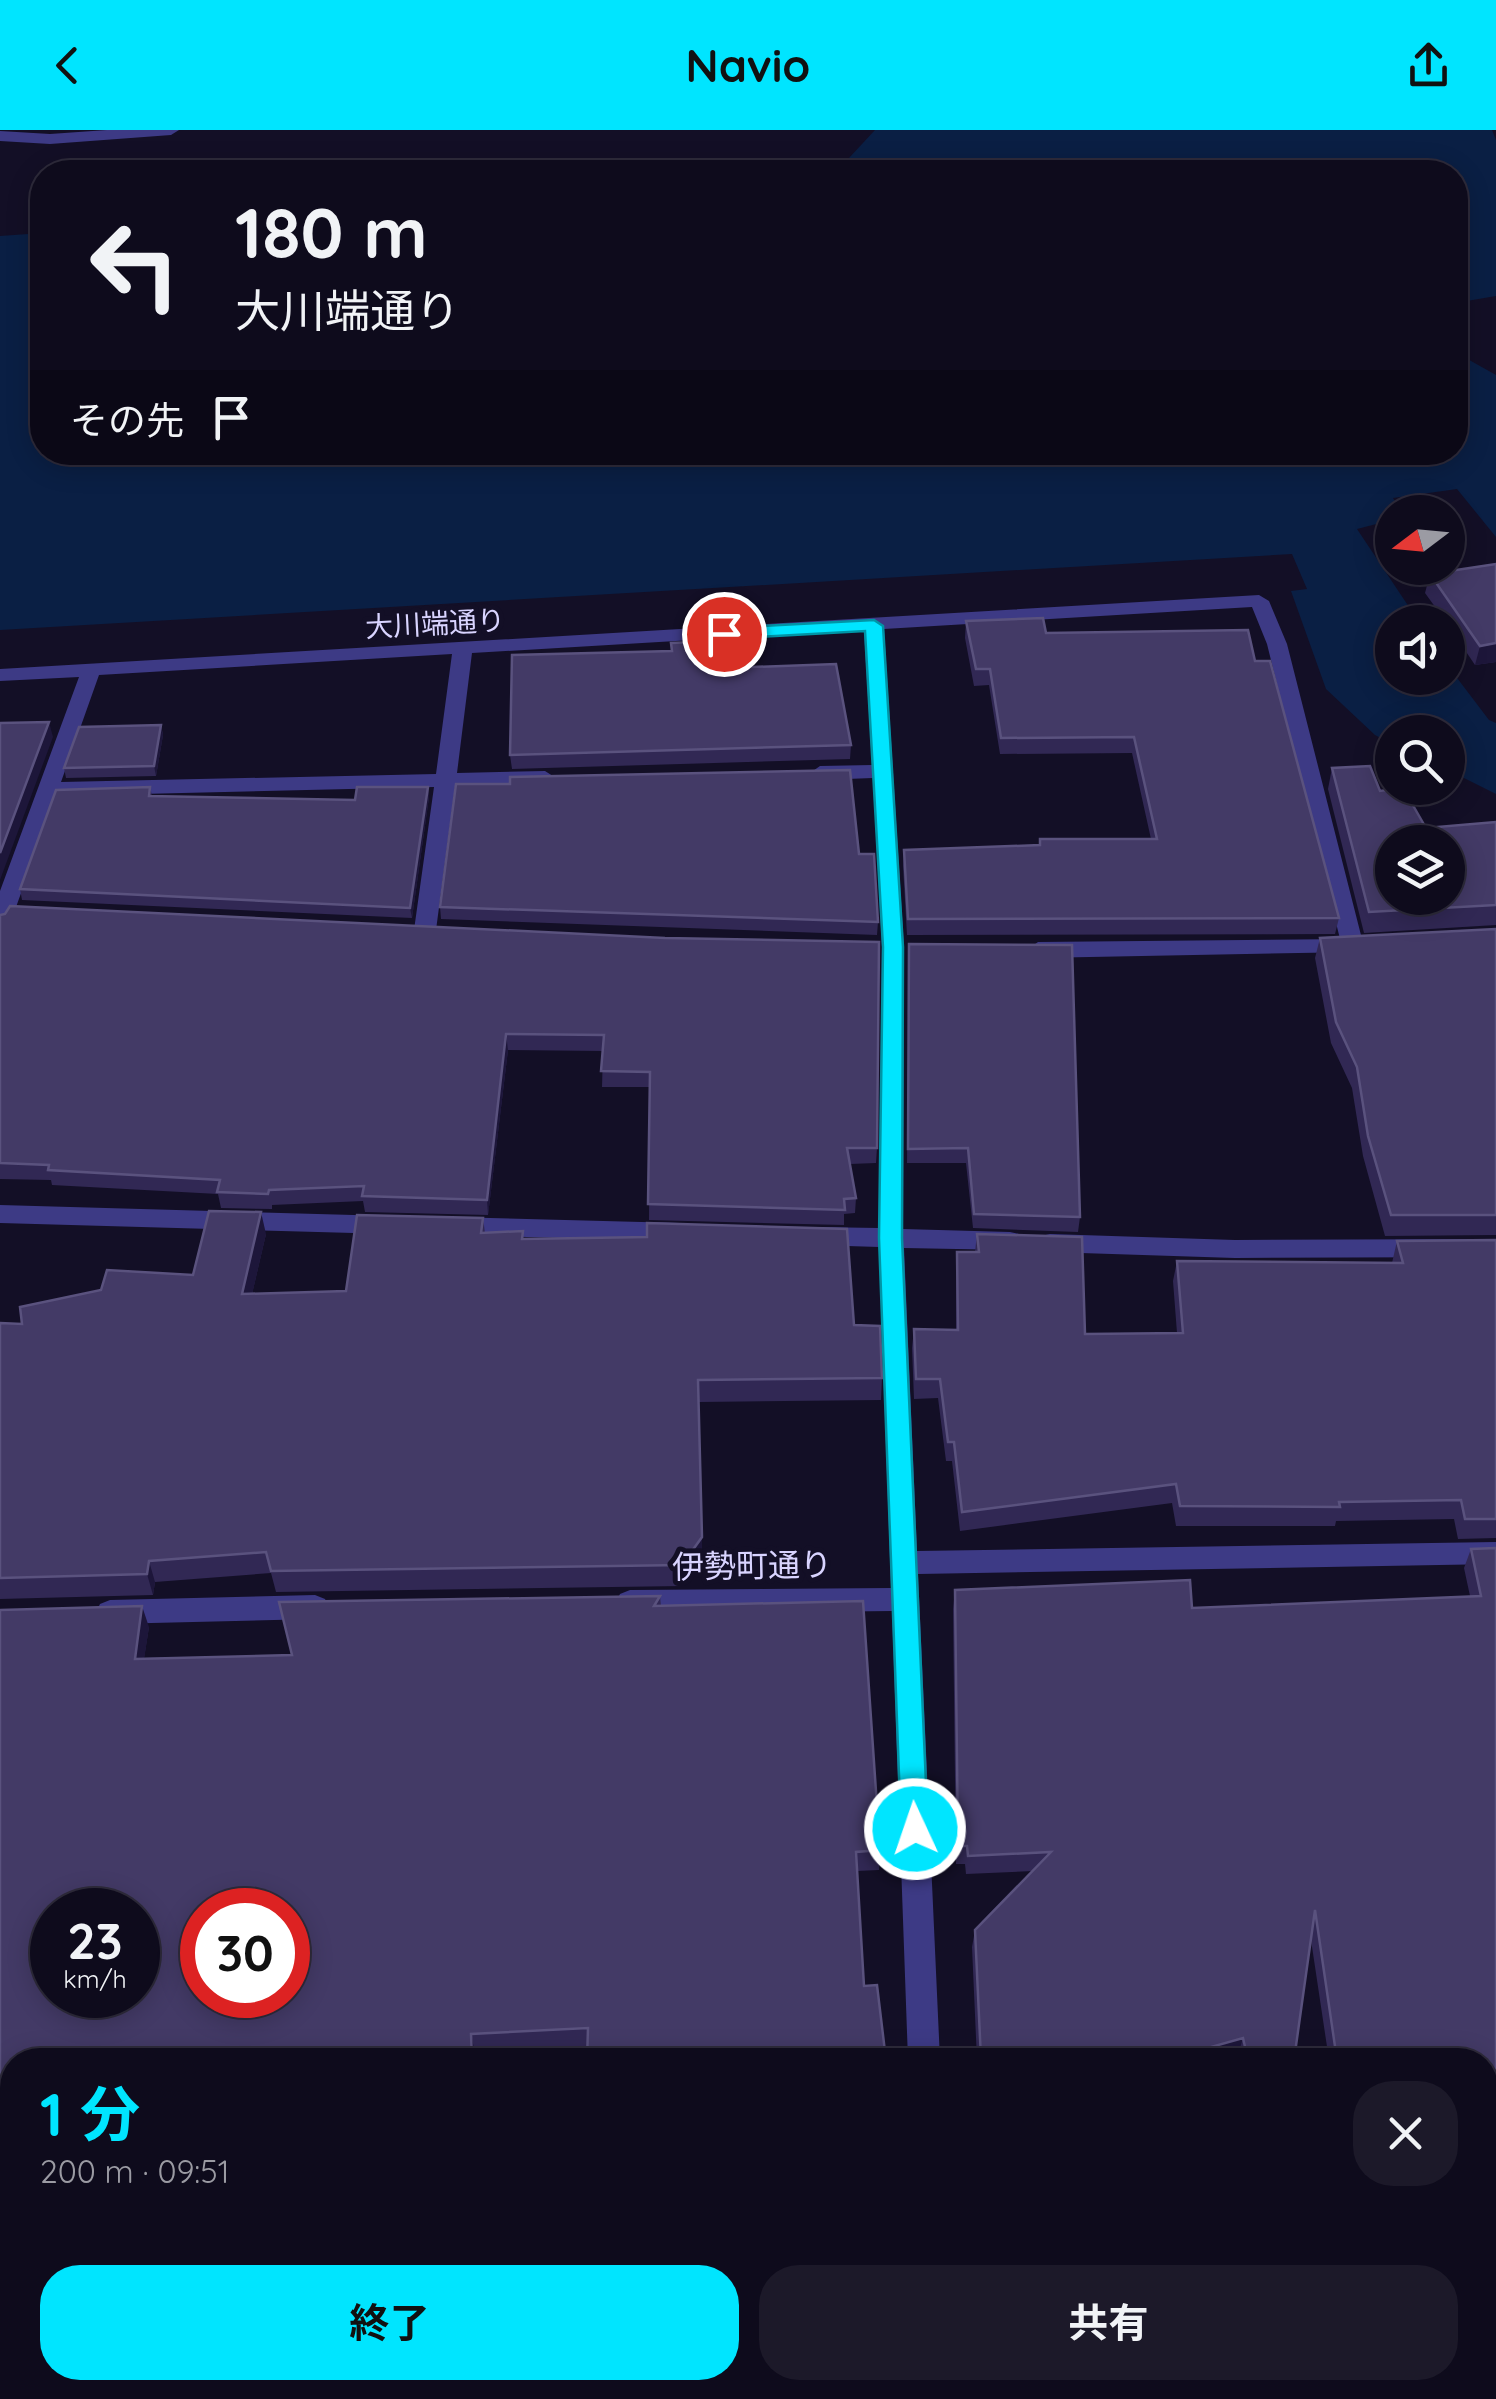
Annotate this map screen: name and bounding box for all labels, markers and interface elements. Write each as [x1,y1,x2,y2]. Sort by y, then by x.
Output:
text: Navio [686,37,810,93]
icon: back [40,38,95,93]
icon: share [1401,38,1456,93]
text: 180 m [235,188,428,276]
icon: left [70,200,200,330]
text: 大川端通り [235,282,460,338]
icon: arrive [204,390,259,445]
text: その先 [70,396,184,444]
north arrow [1375,495,1465,585]
map controls [1375,495,1465,915]
pin [682,592,767,677]
street label: 大川端通り [364,602,506,644]
button: sound [1375,605,1465,695]
icon: arrive [697,607,752,662]
button: search [1375,715,1465,805]
button: layers [1375,825,1465,915]
street label: 伊勢町通り [672,1544,832,1586]
position arrow [863,1777,967,1881]
speed limit sign: 30 [180,1888,310,2018]
text: 23 [67,1909,123,1972]
text: km/h [63,1963,127,1994]
text: 1 分 [40,2076,140,2151]
button: close [1353,2081,1458,2186]
text: 200 m · 09:51 [40,2151,230,2191]
button: 終了 [40,2265,739,2380]
button: 共有 [759,2265,1458,2380]

